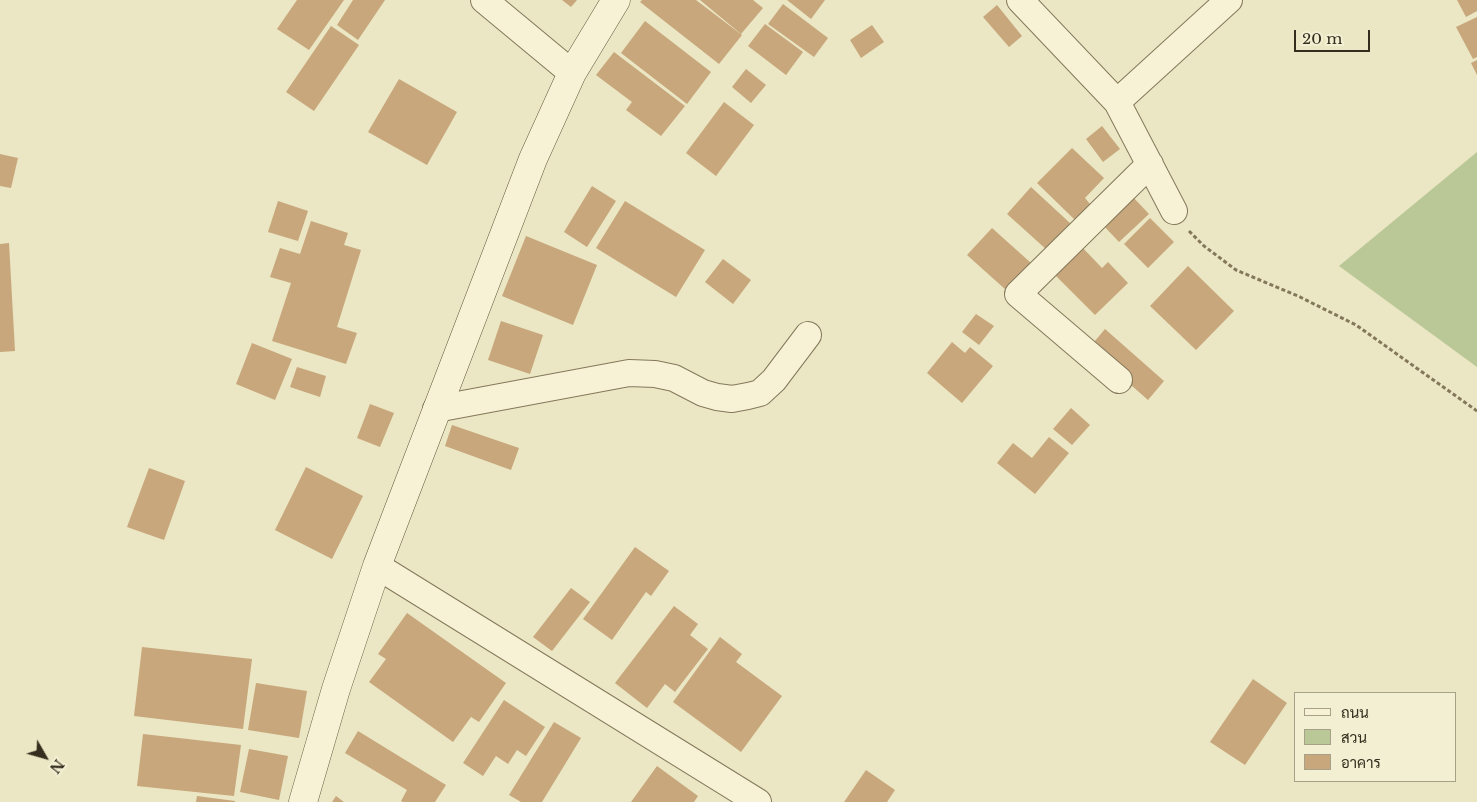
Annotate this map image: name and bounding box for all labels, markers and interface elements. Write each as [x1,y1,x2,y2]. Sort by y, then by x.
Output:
scale bar [1297,20,1373,52]
text: 20 m [1302,29,1342,48]
legend [1294,692,1457,782]
text: ถนน [1341,703,1369,722]
text: สวน [1341,728,1367,747]
north arrow [20,732,70,782]
text: อาคาร [1341,753,1381,772]
text: N [46,755,68,777]

